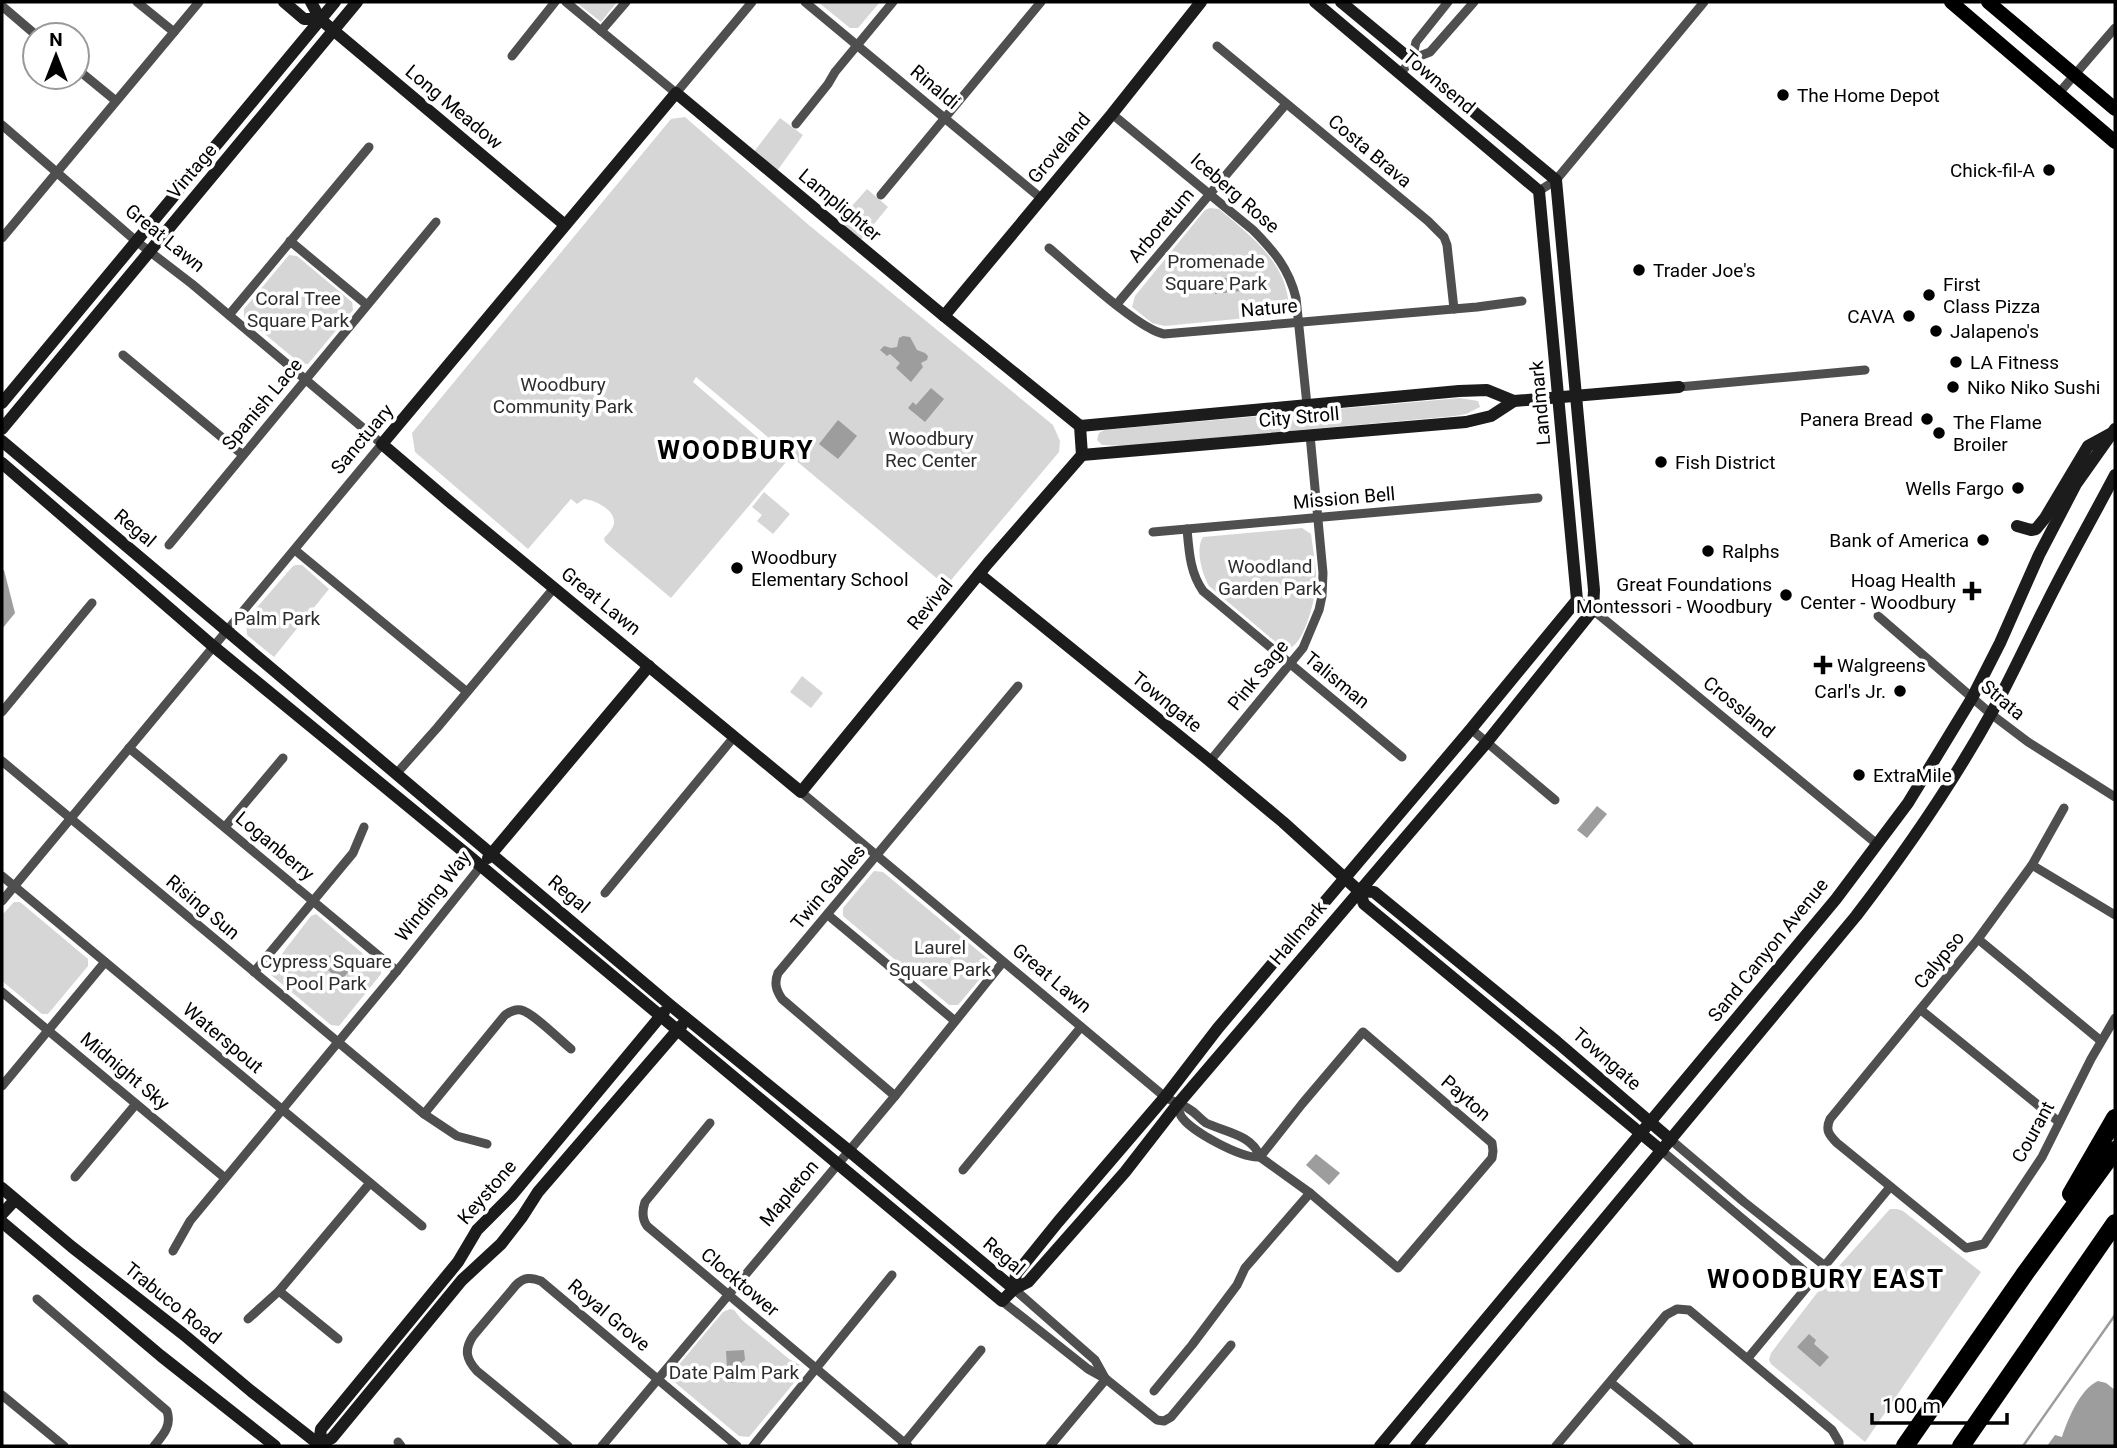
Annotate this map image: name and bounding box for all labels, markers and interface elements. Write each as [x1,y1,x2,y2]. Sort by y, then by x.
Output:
north arrow [21,21,91,91]
text: N [49,28,63,51]
street label: Townsend [1398,45,1480,119]
street label: Long Meadow [401,60,507,154]
street label: Rinaldi [906,60,964,114]
place label: The Home Depot [1797,84,1940,107]
marker: The Home Depot [1775,87,1791,103]
street label: Groveland [1023,108,1095,188]
street label: Costa Brava [1324,109,1416,193]
street label: Vintage [162,139,222,203]
street label: Iceberg Rose [1186,148,1284,238]
place label: Chick-fil-A [1950,159,2036,182]
marker: Chick-fil-A [2041,162,2057,178]
street label: Lamplighter [794,164,887,247]
street label: Arboretum [1123,183,1199,267]
street label: Great Lawn [121,199,209,277]
park label: Promenade Square Park [1165,250,1267,295]
place label: Trader Joe's [1653,259,1756,282]
marker: Trader Joe's [1631,262,1647,278]
place label: First Class Pizza [1943,273,2040,318]
park label: Coral Tree Square Park [247,287,349,332]
marker: First Class Pizza [1921,287,1937,303]
street label: Nature [1240,294,1298,322]
place label: CAVA [1847,305,1896,328]
marker: CAVA [1901,308,1917,324]
place label: Jalapeno's [1950,320,2039,343]
marker: Jalapeno's [1928,323,1944,339]
place label: LA Fitness [1970,351,2059,374]
street label: Spanish Lace [217,353,307,455]
marker: LA Fitness [1948,354,1964,370]
street label: Landmark [1525,359,1555,446]
park label: Woodbury Community Park [493,373,634,418]
place label: Niko Niko Sushi [1967,376,2100,399]
marker: Niko Niko Sushi [1945,379,1961,395]
street label: Sanctuary [326,399,398,479]
street label: City Stroll [1258,402,1340,432]
place label: Panera Bread [1800,408,1913,431]
marker: Panera Bread [1919,411,1935,427]
place label: The Flame Broiler [1953,411,2042,456]
marker: The Flame Broiler [1931,425,1947,441]
park label: Woodbury Rec Center [885,427,978,472]
district label: WOODBURY [657,435,815,465]
place label: Fish District [1675,451,1775,474]
marker: Fish District [1653,454,1669,470]
place label: Wells Fargo [1905,477,2004,500]
marker: Wells Fargo [2010,480,2026,496]
street label: Mission Bell [1292,482,1396,514]
street label: Regal [109,504,161,552]
place label: Bank of America [1829,529,1969,552]
marker: Bank of America [1975,532,1991,548]
place label: Ralphs [1722,540,1780,563]
marker: Ralphs [1700,543,1716,559]
place label: Woodbury Elementary School [751,546,909,591]
park label: Woodland Garden Park [1218,555,1322,600]
marker: Woodbury Elementary School [729,560,745,576]
street label: Great Lawn [557,562,645,640]
place label: Hoag Health Center - Woodbury [1800,569,1956,614]
place label: Great Foundations Montessori - Woodbury [1576,573,1772,618]
street label: Revival [902,574,958,634]
marker: Hoag Health Center - Woodbury [1962,581,1982,601]
marker: Great Foundations Montessori - Woodbury [1778,587,1794,603]
park label: Palm Park [234,607,321,630]
street label: Pink Sage [1223,635,1293,715]
street label: Talisman [1300,647,1374,713]
place label: Walgreens [1837,654,1926,677]
marker: Walgreens [1815,657,1831,673]
street label: Towngate [1127,667,1207,737]
street label: Crossland [1699,671,1779,743]
street label: Strata [1976,675,2030,725]
place label: Carl's Jr. [1814,680,1886,703]
marker: Carl's Jr. [1892,683,1908,699]
place label: ExtraMile [1873,764,1952,787]
marker: ExtraMile [1851,767,1867,783]
street label: Loganberry [231,807,319,885]
street label: Twin Gables [786,840,870,934]
street label: Winding Way [390,846,476,946]
street label: Rising Sun [162,870,244,944]
street label: Regal [543,870,595,918]
street label: Sand Canyon Avenue [1703,874,1833,1026]
street label: Hallmark [1265,896,1332,970]
street label: Calypso [1909,926,1969,994]
park label: Laurel Square Park [889,936,991,981]
street label: Great Lawn [1008,938,1096,1018]
park label: Cypress Square Pool Park [260,950,392,995]
street label: Waterspout [178,998,268,1078]
street label: Towngate [1568,1023,1646,1095]
street label: Midnight Sky [76,1027,174,1115]
street label: Payton [1436,1070,1496,1126]
street label: Courant [2007,1097,2059,1167]
street label: Keystone [453,1155,521,1229]
street label: Mapleton [755,1155,823,1231]
street label: Regal [978,1232,1030,1280]
street label: Clocktower [696,1243,784,1322]
street label: Trabuco Road [120,1257,226,1349]
district label: WOODBURY EAST [1707,1264,1945,1294]
street label: Royal Grove [563,1274,655,1356]
park label: Date Palm Park [669,1361,800,1384]
scale bar [1872,1382,2007,1426]
text: 100 m [1882,1394,1941,1418]

